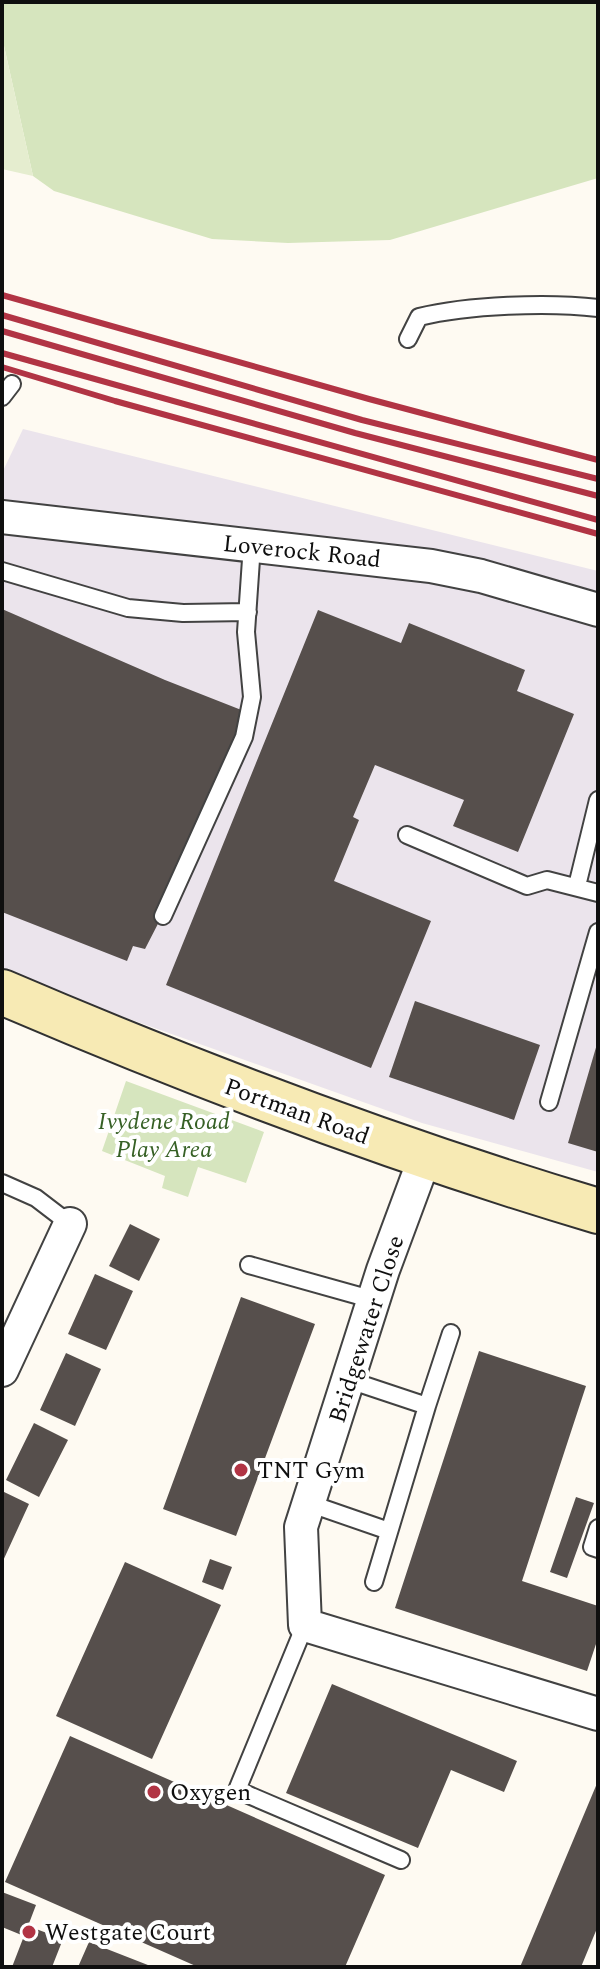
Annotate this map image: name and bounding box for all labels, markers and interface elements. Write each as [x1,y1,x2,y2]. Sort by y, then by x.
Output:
street label: Loverock Road [221,526,383,578]
street label: Portman Road [219,1069,374,1155]
park label: Ivydene Road Play Area [98,1104,230,1168]
street label: Bridgewater Close [320,1231,414,1428]
place label: TNT Gym [257,1453,365,1489]
marker: TNT Gym [232,1461,250,1479]
place label: Oxygen [170,1775,251,1811]
marker: Oxygen [145,1783,163,1801]
place label: Westgate Court [45,1915,211,1951]
marker: Westgate Court [20,1923,38,1941]

